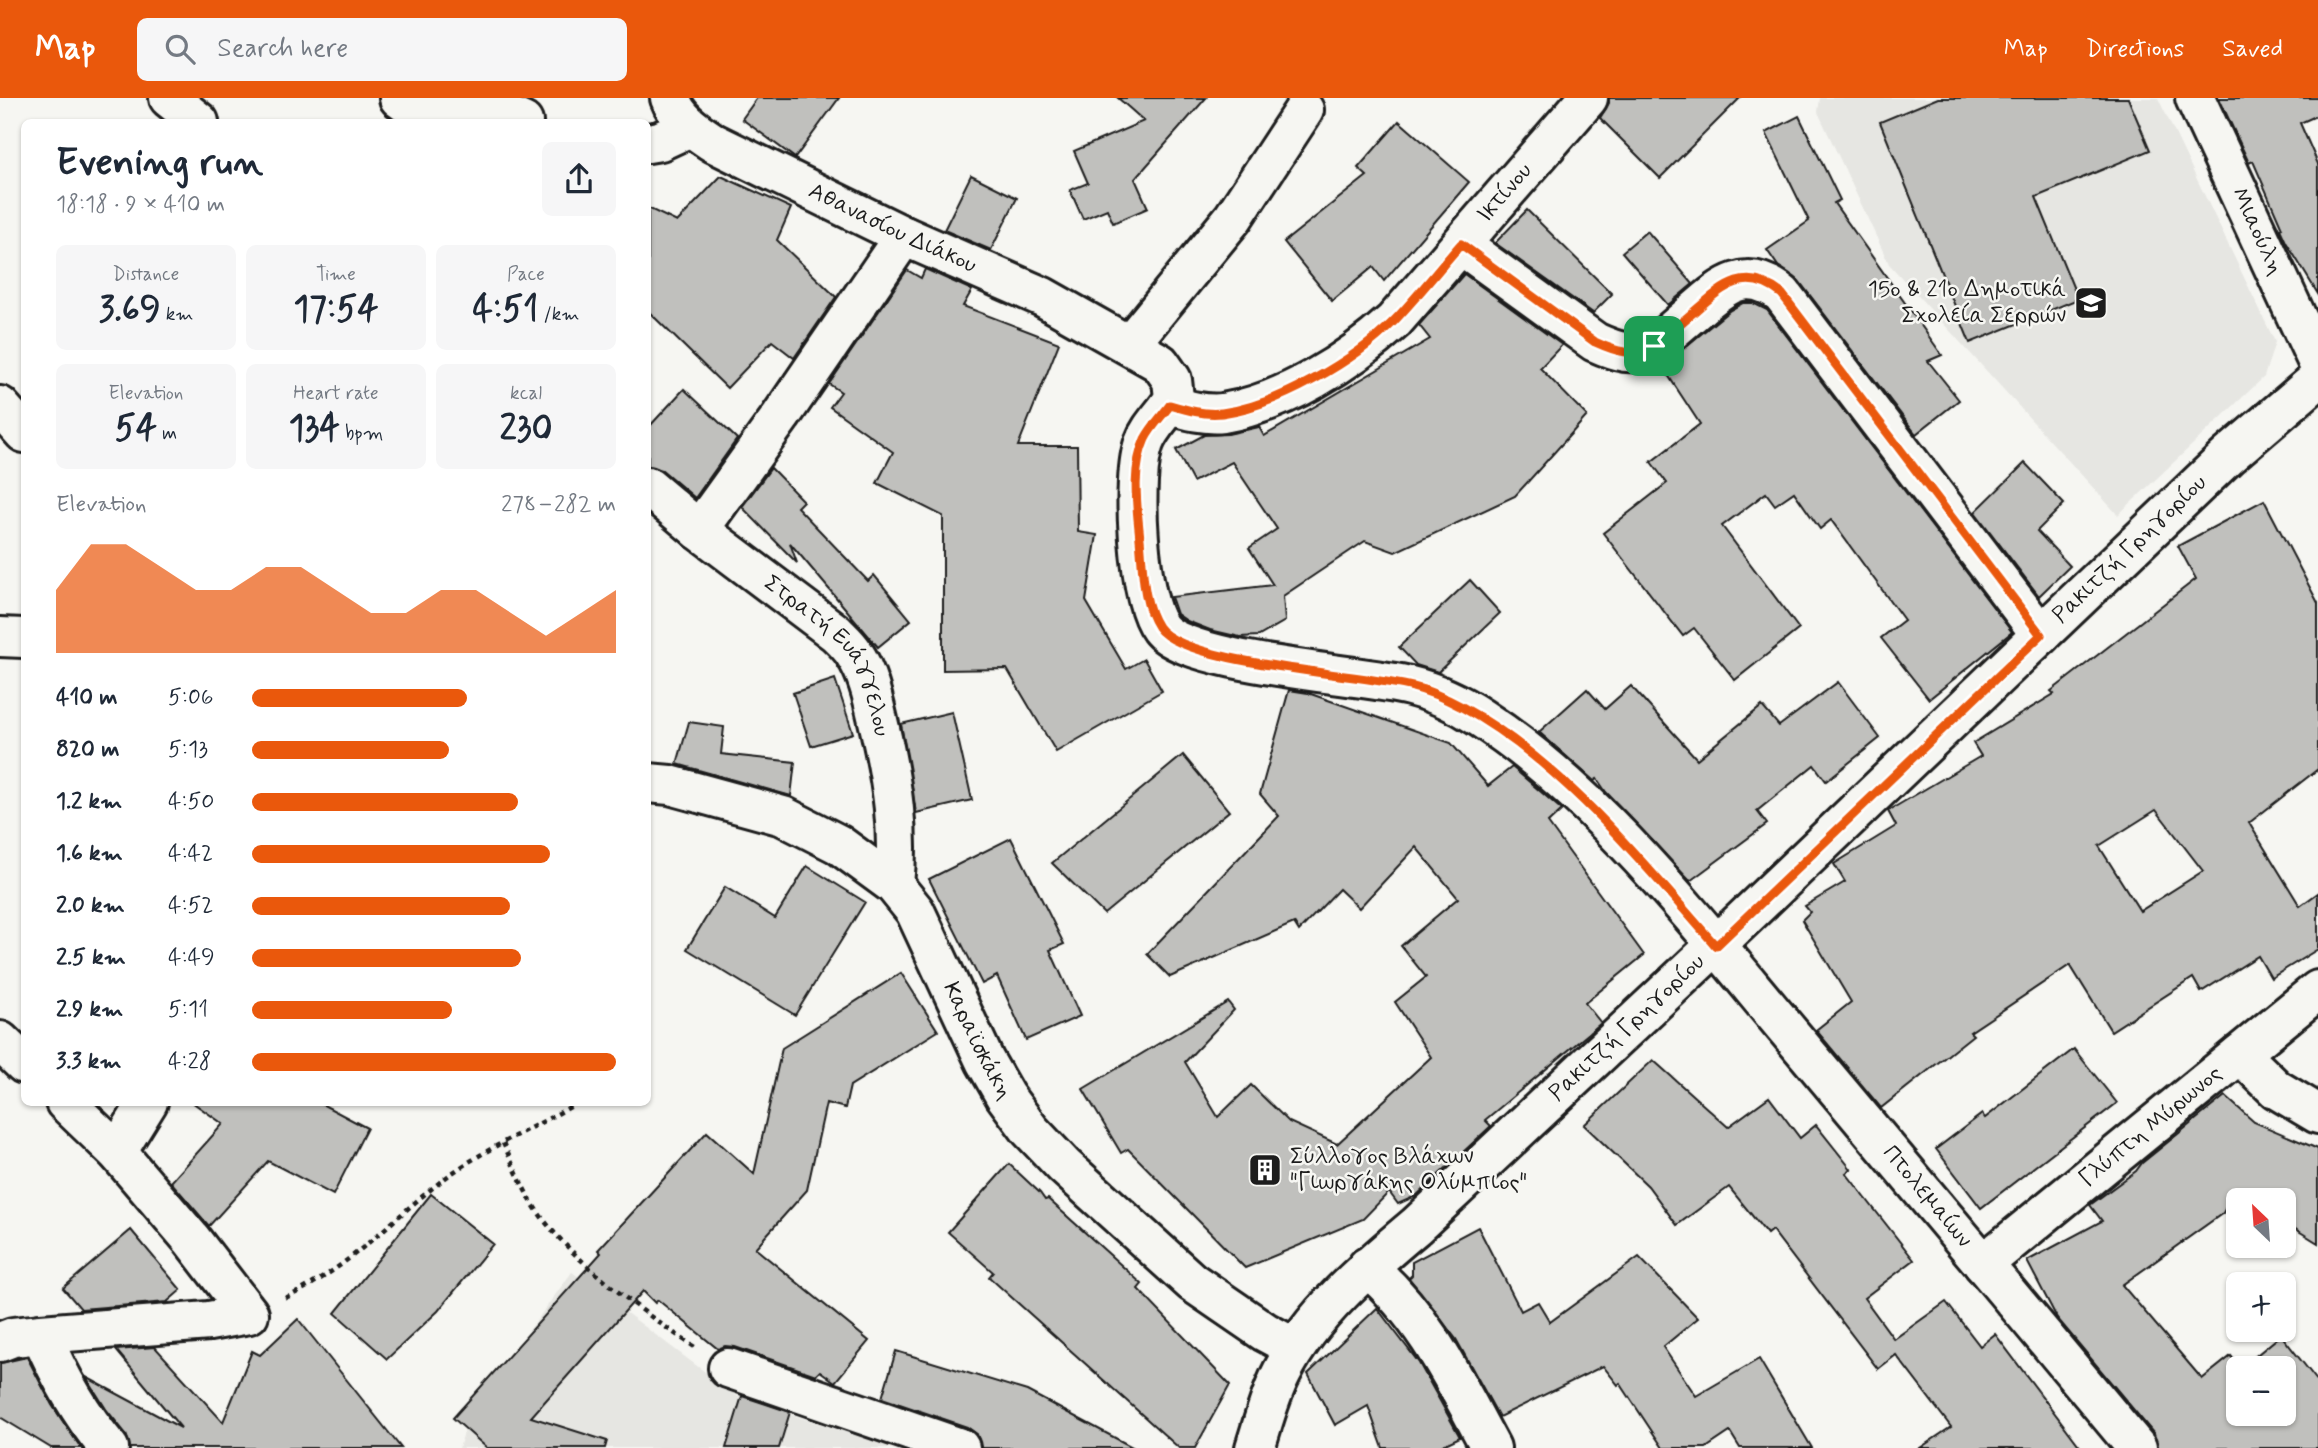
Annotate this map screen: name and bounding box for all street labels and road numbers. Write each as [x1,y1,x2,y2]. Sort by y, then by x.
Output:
street label: Ικτίνου [1471,157,1539,229]
street label: Αθανασίου Διάκου [803,176,981,281]
street label: Μιαούλη [2224,183,2290,280]
street label: Ρακιτζή Γρηγορίου [2046,469,2214,630]
street label: Στρατή Ευάγγελου [757,569,896,739]
street label: Ρακιτζή Γρηγορίου [1543,948,1712,1108]
street label: Καραϊσκάκη [935,977,1019,1105]
street label: Γλύπτη Μύρωνος [2073,1059,2229,1194]
street label: Πτολεμαίων [1875,1139,1979,1254]

